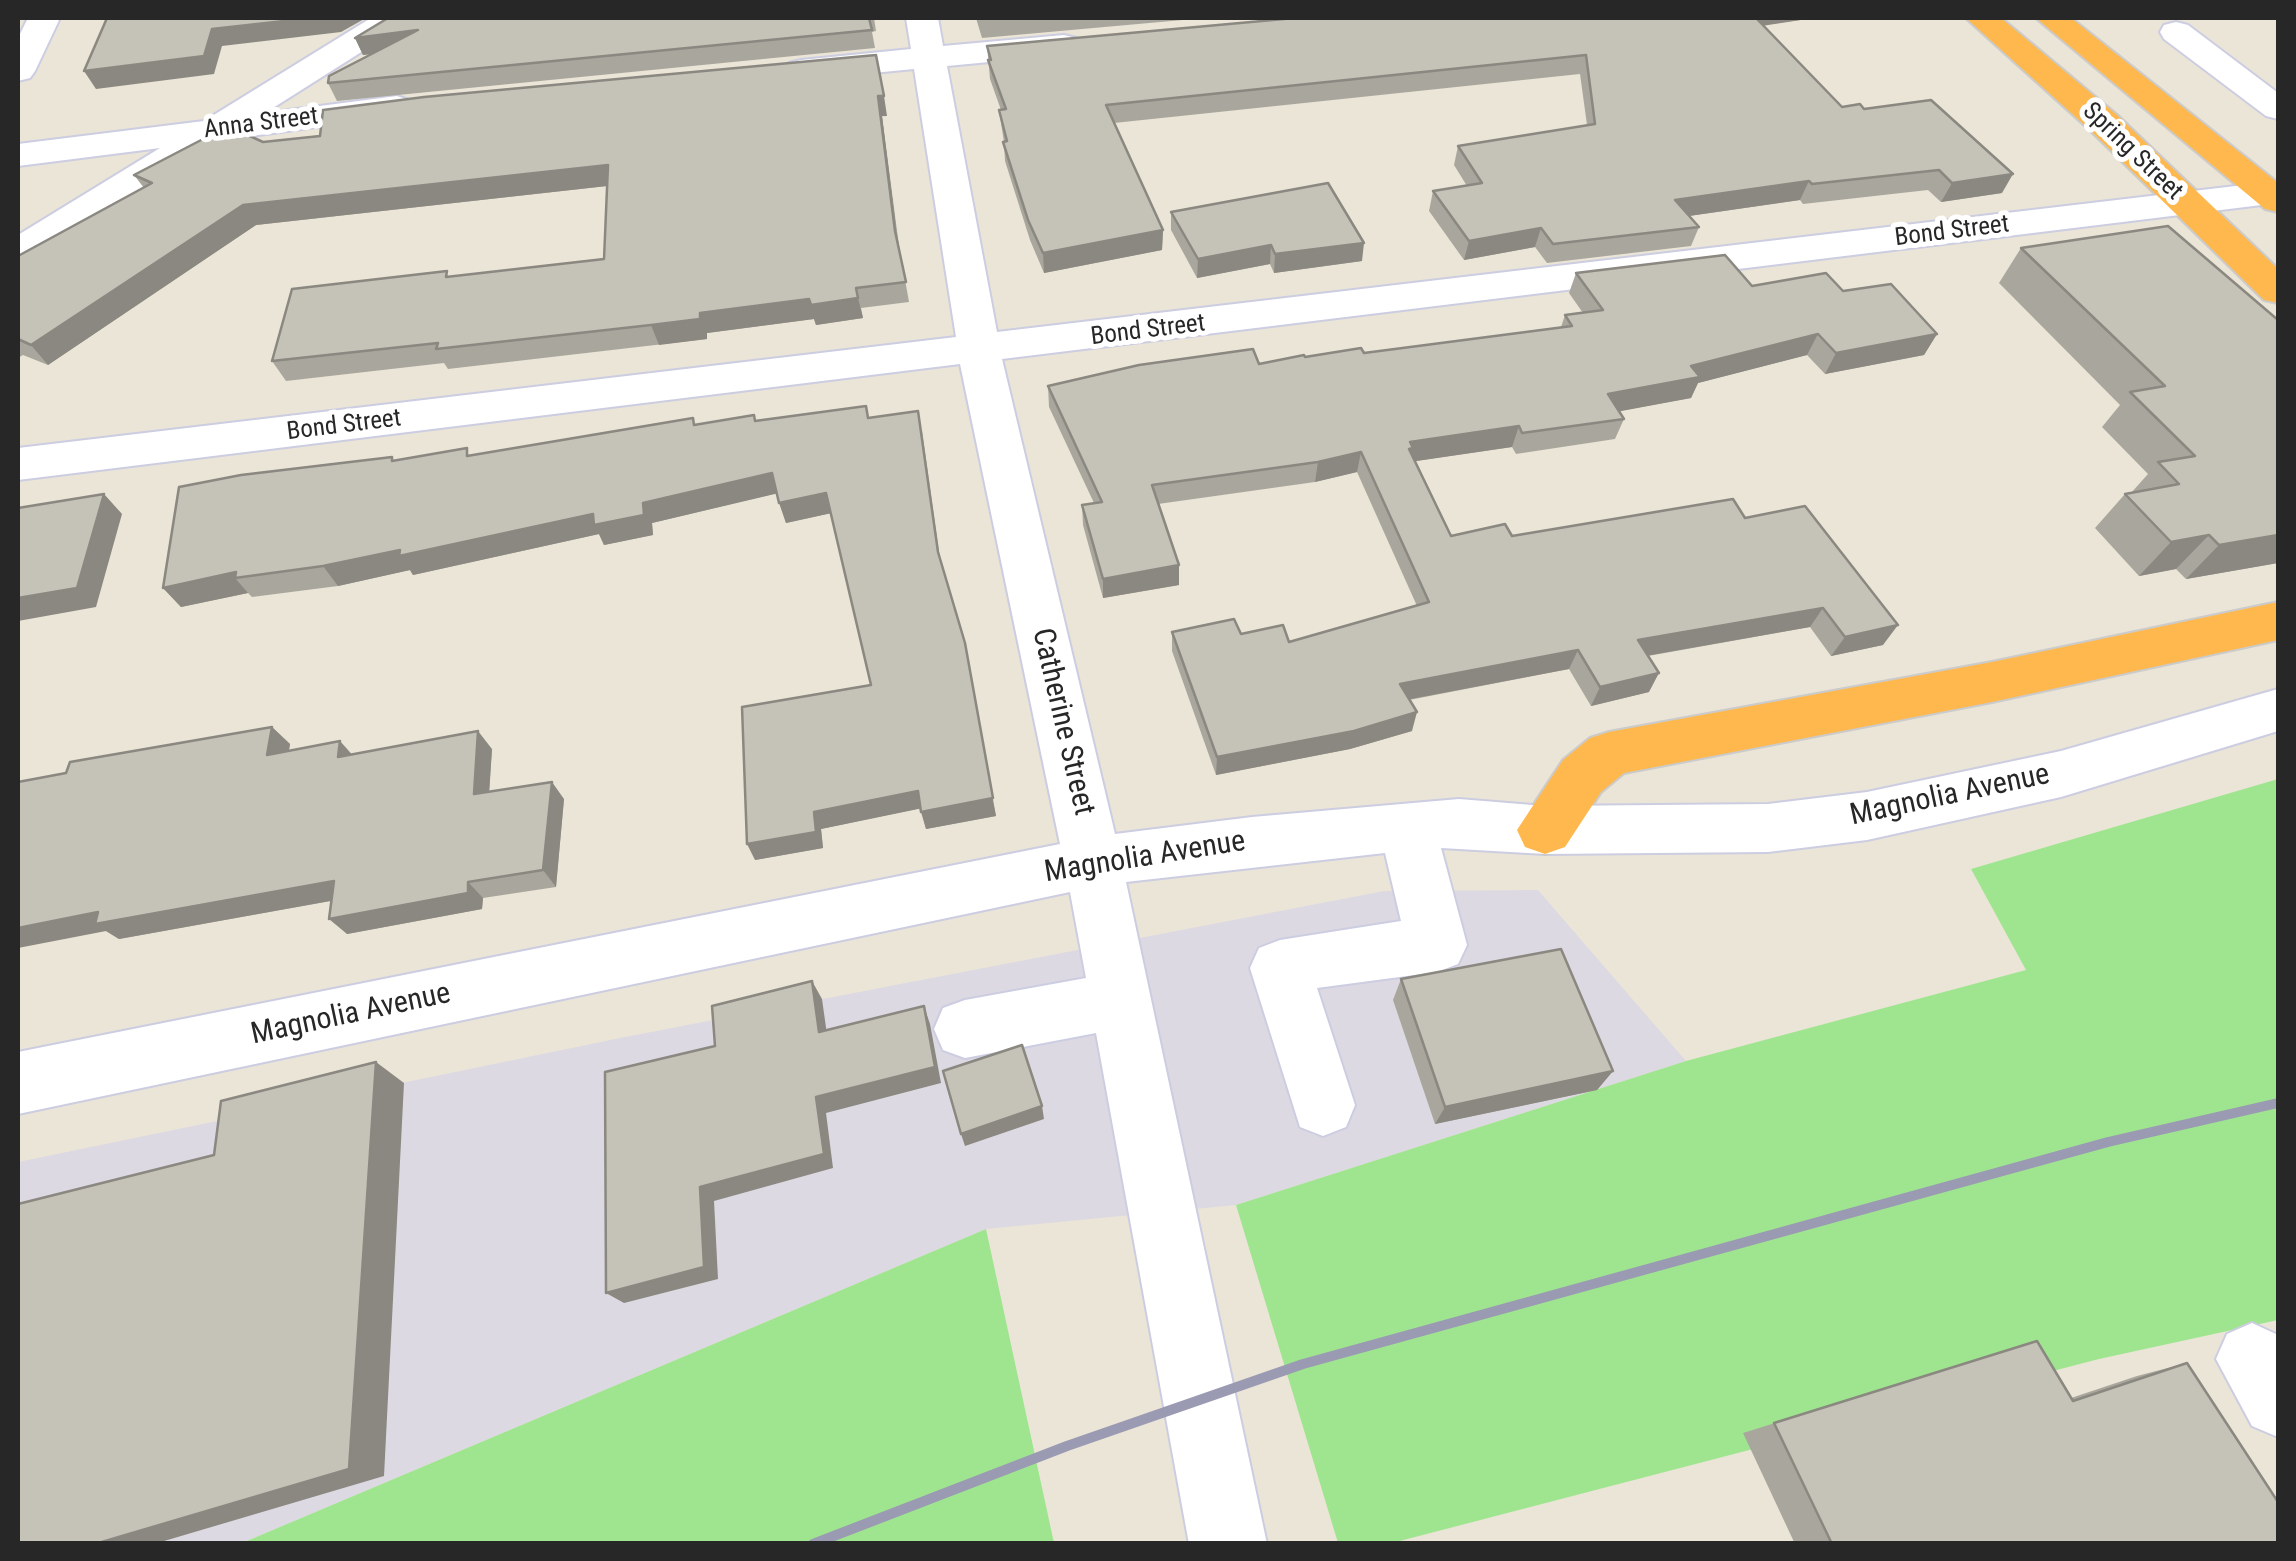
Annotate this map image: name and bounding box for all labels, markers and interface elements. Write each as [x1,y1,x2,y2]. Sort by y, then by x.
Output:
street label: Spring Street [2076,97,2188,207]
street label: Anna Street [202,102,320,146]
street label: Bond Street [1893,210,2011,254]
street label: Bond Street [1089,309,1207,353]
street label: Bond Street [285,404,403,448]
street label: Catherine Street [1023,625,1101,819]
street label: Magnolia Avenue [1847,757,2053,835]
street label: Magnolia Avenue [1042,824,1248,892]
street label: Magnolia Avenue [248,976,454,1054]

